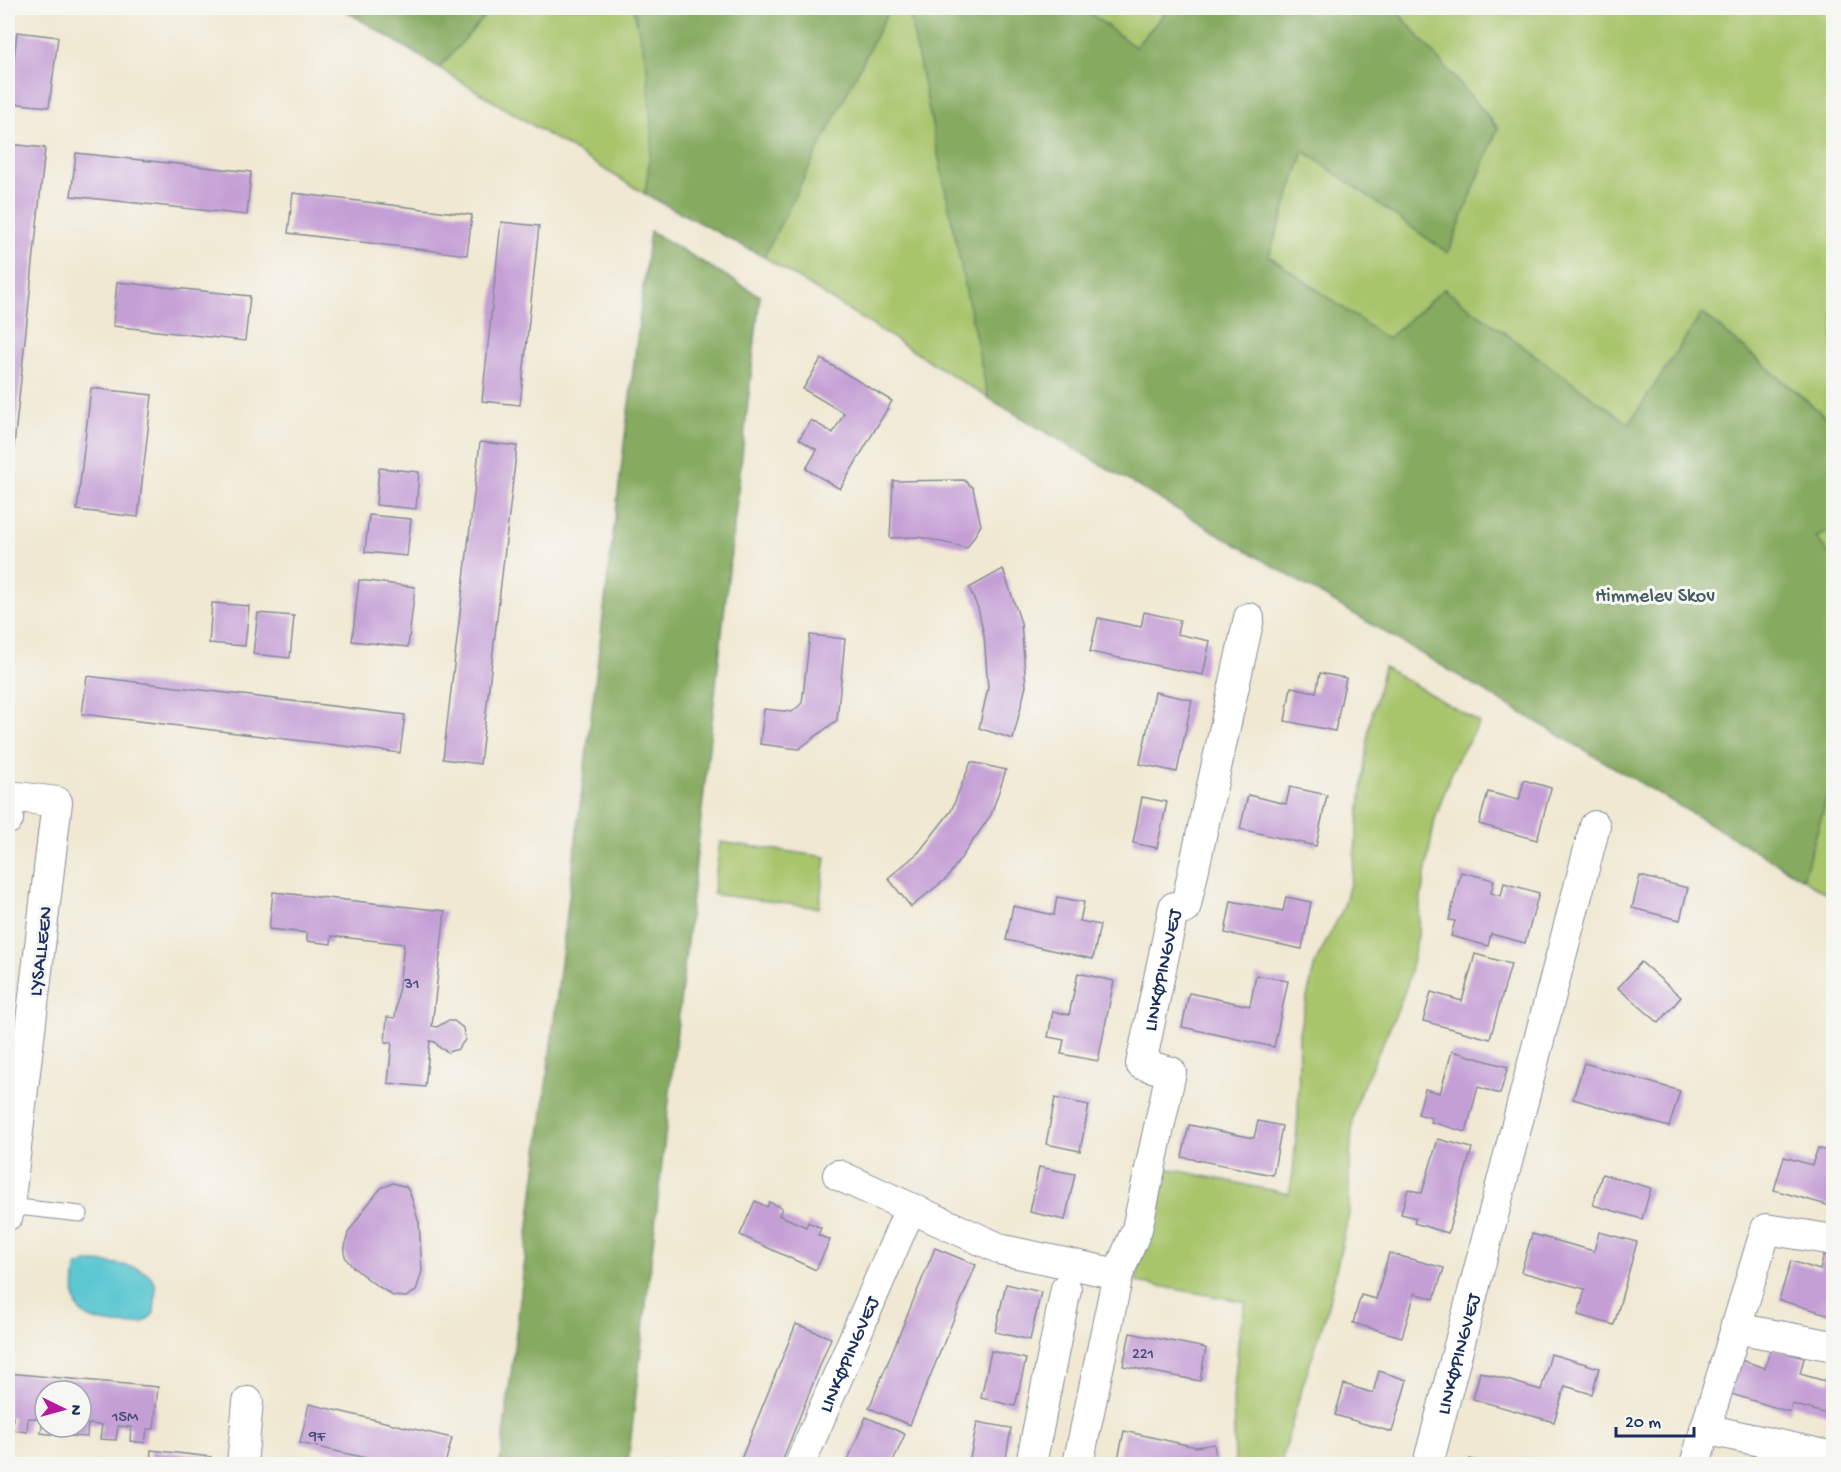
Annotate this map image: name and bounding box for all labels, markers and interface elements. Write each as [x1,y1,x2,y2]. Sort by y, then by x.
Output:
park label: Himmelev Skov [1595,586,1715,609]
street label: LYSALLEEN [26,905,59,998]
street label: LINKØPINGVEJ [1140,906,1189,1034]
house number: 31 [404,976,419,995]
street label: LINKØPINGVEJ [1433,1290,1487,1418]
street label: LINKØPINGVEJ [816,1292,886,1417]
house number: 221 [1132,1346,1154,1365]
north arrow [33,1379,93,1439]
scale bar [1616,1400,1694,1438]
text: N [64,1404,84,1417]
house number: 15M [111,1409,139,1428]
text: 20 m [1625,1413,1661,1434]
house number: 9F [308,1428,326,1447]

